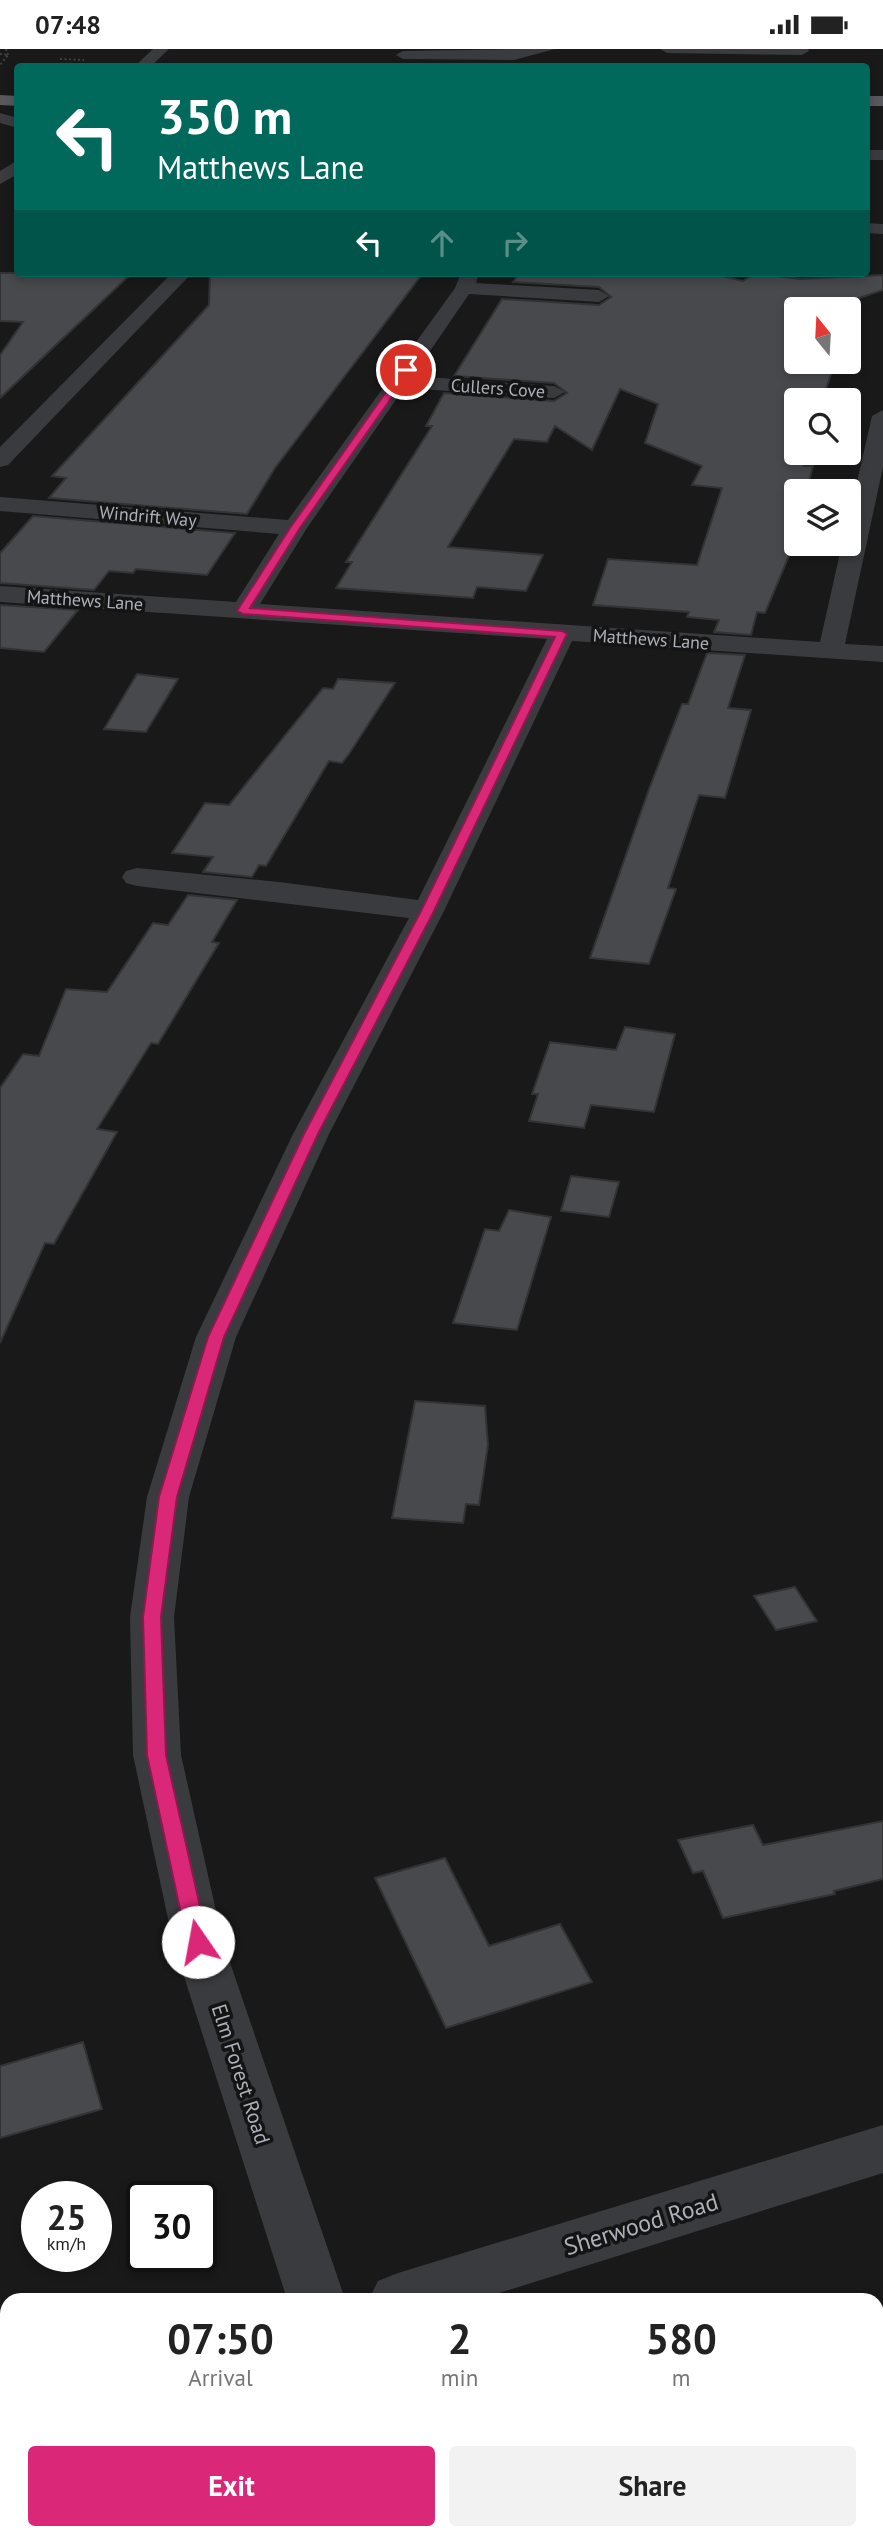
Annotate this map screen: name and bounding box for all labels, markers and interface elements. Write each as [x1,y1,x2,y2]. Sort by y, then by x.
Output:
text: 07:48 [35,8,101,41]
text: 350 m [157,84,292,148]
icon: left [42,91,133,182]
text: Matthews Lane [157,146,364,188]
icon: left [350,224,388,262]
icon: ahead [423,224,461,262]
icon: right [496,224,534,262]
north arrow [784,297,861,375]
map controls [784,297,861,556]
pin [376,340,436,400]
icon: arrive [387,351,425,389]
street label: Cullers Cove [450,373,546,403]
button: search [784,388,861,465]
button: layers [784,479,861,556]
street label: Windrift Way [98,500,198,532]
street label: Matthews Lane [26,584,144,616]
street label: Matthews Lane [592,623,710,655]
position arrow [161,1905,235,1979]
street label: Elm Forest Road [206,2000,276,2148]
speed limit sign: 30 [126,2181,217,2272]
street label: Sherwood Road [560,2186,722,2262]
text: 25 [47,2194,86,2240]
text: km/h [47,2232,86,2255]
text: 07:50 [167,2311,274,2366]
text: 2 [448,2311,471,2366]
text: 580 [645,2311,717,2366]
text: Arrival [188,2363,253,2392]
text: min [441,2363,478,2392]
text: m [672,2363,690,2392]
button: Exit [28,2446,435,2526]
button: Share [449,2446,856,2526]

